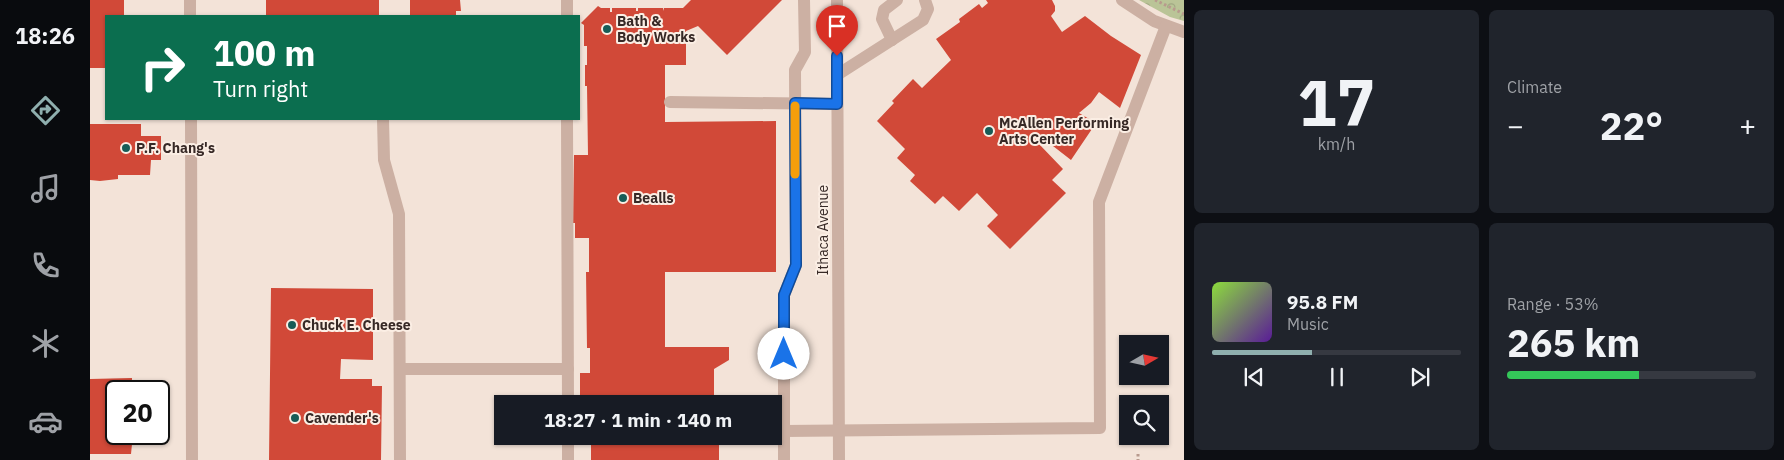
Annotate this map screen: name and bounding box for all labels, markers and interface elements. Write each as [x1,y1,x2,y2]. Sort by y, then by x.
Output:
pin [816,5,858,56]
place label: Bath & Body Works [617,12,695,46]
icon: arrive [823,12,851,40]
text: 18:26 [15,21,75,50]
marker: Bath & Body Works [601,23,613,35]
text: 100 m [213,30,316,76]
icon: right [130,35,195,100]
text: 17 [1297,59,1376,144]
text: Turn right [213,74,308,103]
text: Climate [1507,77,1562,97]
icon: directions [28,93,63,128]
text: 22° [1600,101,1663,150]
text: − [1507,107,1524,144]
text: + [1739,107,1756,144]
place label: McAllen Performing Arts Center [999,114,1129,148]
marker: McAllen Performing Arts Center [983,125,995,137]
text: km/h [1318,134,1355,154]
place label: P.F. Chang's [136,139,215,157]
marker: P.F. Chang's [120,142,132,154]
icon: music [28,171,63,206]
street label: Ithaca Avenue [814,184,832,275]
place label: Bealls [633,189,674,207]
marker: Bealls [617,192,629,204]
icon: phone [28,248,63,283]
text: 95.8 FM [1287,290,1358,314]
text: Range · 53% [1507,294,1599,314]
text: Music [1287,314,1329,334]
place label: Chuck E. Cheese [302,316,411,334]
text: 265 km [1507,318,1640,367]
marker: Chuck E. Cheese [286,319,298,331]
icon: climate [28,326,63,361]
position arrow [757,327,809,379]
north arrow [1119,335,1169,385]
map controls [1119,335,1169,445]
icon: previous [1240,363,1268,391]
icon: pause [1323,363,1351,391]
icon: next [1406,363,1434,391]
speed limit sign: 20 [105,380,170,445]
button: search [1119,395,1169,445]
icon: car [28,404,63,439]
text: 18:27 · 1 min · 140 m [544,408,732,432]
place label: Cavender's [305,409,379,427]
marker: Cavender's [289,412,301,424]

